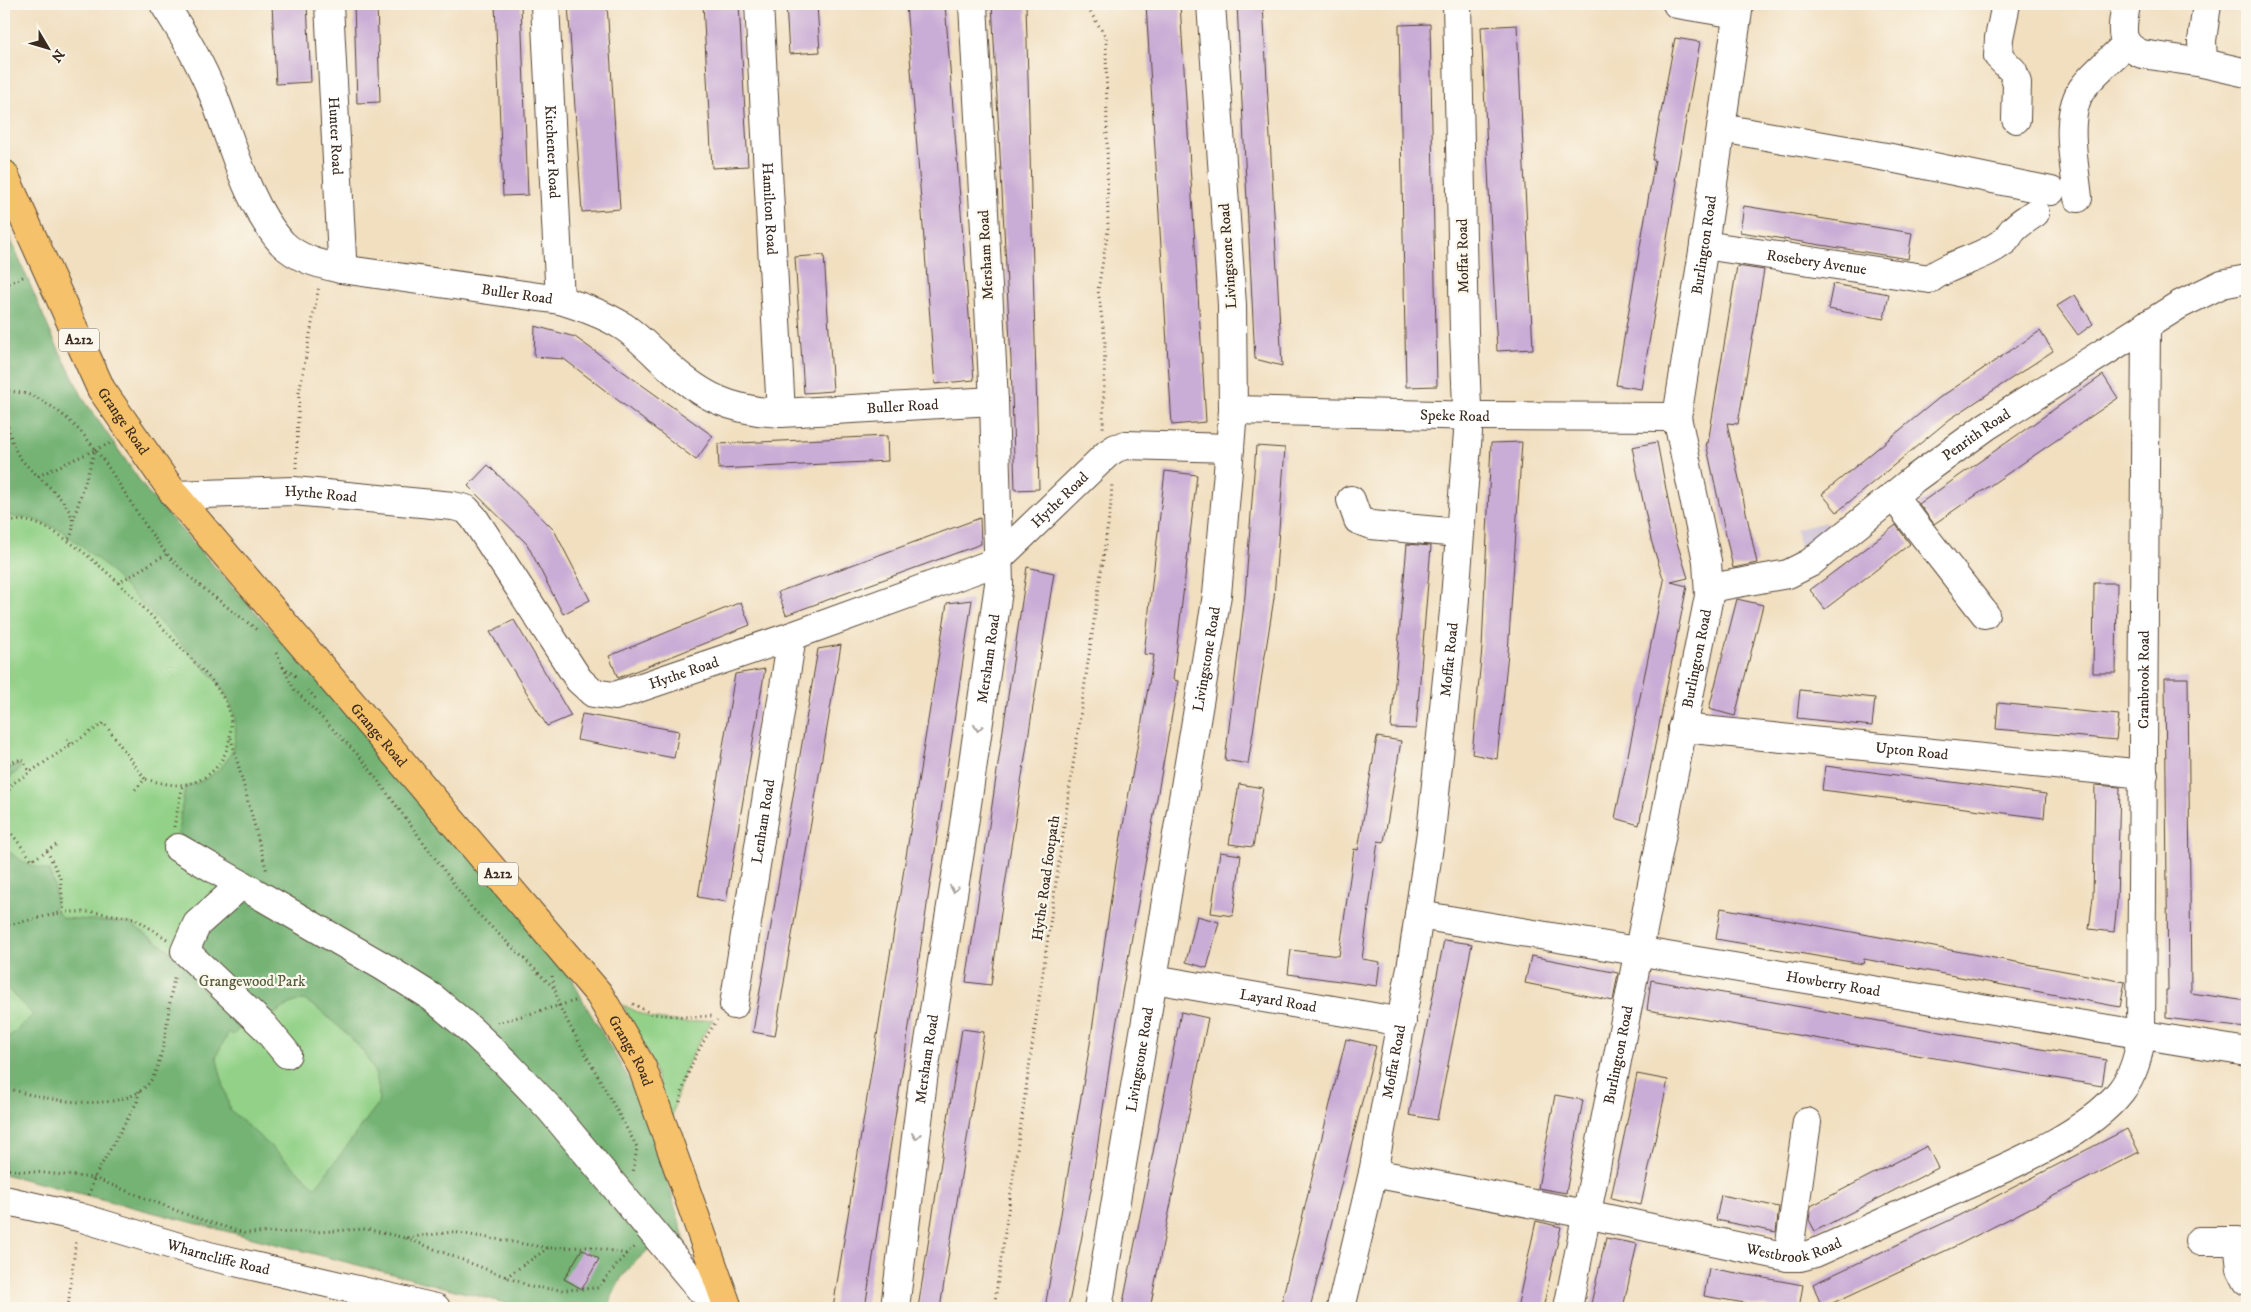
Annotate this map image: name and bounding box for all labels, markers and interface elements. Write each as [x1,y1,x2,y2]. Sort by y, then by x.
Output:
north arrow [22,22,72,72]
text: N [47,45,68,66]
street label: Hunter Road [324,96,347,176]
street label: Kitchener Road [541,105,564,200]
street label: Hamilton Road [758,162,782,256]
street label: Burlington Road [1687,194,1721,296]
street label: Livingstone Road [1215,202,1241,309]
street label: Mersham Road [974,209,998,300]
street label: Moffat Road [1453,218,1473,293]
street label: Rosebery Avenue [1765,245,1868,279]
street label: Buller Road [480,279,554,308]
road number: A212 [59,328,99,352]
street label: Grange Road [93,384,154,459]
street label: Buller Road [866,395,939,418]
street label: Penrith Road [1938,404,2014,465]
street label: Speke Road [1420,405,1490,426]
street label: Hythe Road [1027,467,1093,532]
street label: Hythe Road [284,481,358,506]
street label: Livingstone Road [1188,605,1224,713]
street label: Burlington Road [1678,607,1716,710]
street label: Mersham Road [972,612,1004,705]
street label: Moffat Road [1436,621,1462,698]
street label: Cranbrook Road [2134,630,2153,729]
street label: Hythe Road [646,652,722,693]
street label: Grange Road [346,699,412,771]
one-way arrow [973,724,983,732]
street label: Upton Road [1875,738,1950,764]
street label: Lenham Road [747,777,779,865]
street label: Hythe Road footpath [1028,814,1064,942]
road number: A212 [478,862,518,886]
one-way arrow [949,884,959,893]
street label: Howberry Road [1785,966,1882,1001]
park label: Grangewood Park [199,972,306,991]
street label: Layard Road [1238,985,1319,1017]
street label: Burlington Road [1599,1004,1637,1106]
street label: Livingstone Road [1121,1005,1158,1113]
street label: Grange Road [604,1012,658,1089]
street label: Mersham Road [911,1012,943,1105]
street label: Moffat Road [1377,1023,1410,1100]
one-way arrow [911,1132,922,1140]
street label: Westbrook Road [1744,1233,1845,1267]
street label: Wharncliffe Road [164,1234,272,1279]

